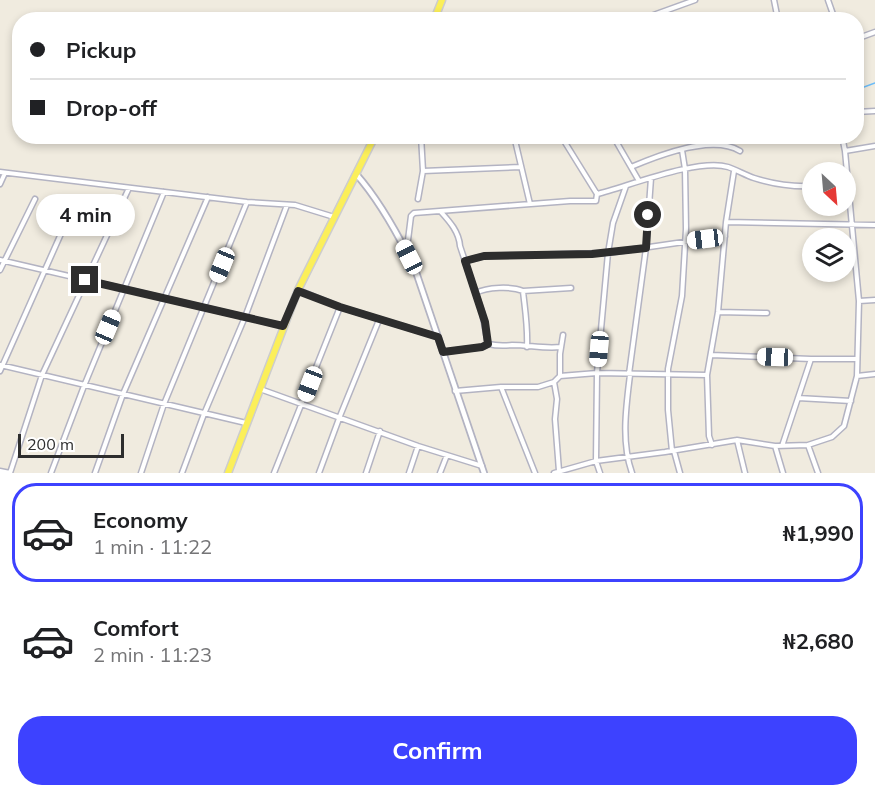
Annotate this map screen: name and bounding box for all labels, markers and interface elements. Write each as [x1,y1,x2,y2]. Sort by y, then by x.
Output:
text: Pickup [66,36,136,64]
text: Drop-off [66,94,157,122]
north arrow [802,162,856,216]
map controls [802,162,856,282]
callout: 4 min [36,193,134,235]
route start [634,201,661,228]
text: 4 min [59,202,112,227]
car [686,228,724,250]
button: layers [802,228,856,282]
car [393,237,425,277]
car [207,245,237,285]
route end [71,266,98,293]
car [93,307,123,347]
car [588,330,610,368]
car [757,347,793,367]
car [295,364,325,404]
scale bar [18,431,124,459]
text: 200 m [27,434,74,454]
icon: car [21,506,75,560]
text: Economy [93,506,188,534]
text: ₦1,990 [783,519,854,547]
text: 1 min · 11:22 [93,534,212,559]
icon: car [21,614,75,668]
text: Comfort [93,614,179,642]
text: ₦2,680 [783,627,854,655]
text: 2 min · 11:23 [93,642,212,667]
button: Confirm [18,716,857,785]

